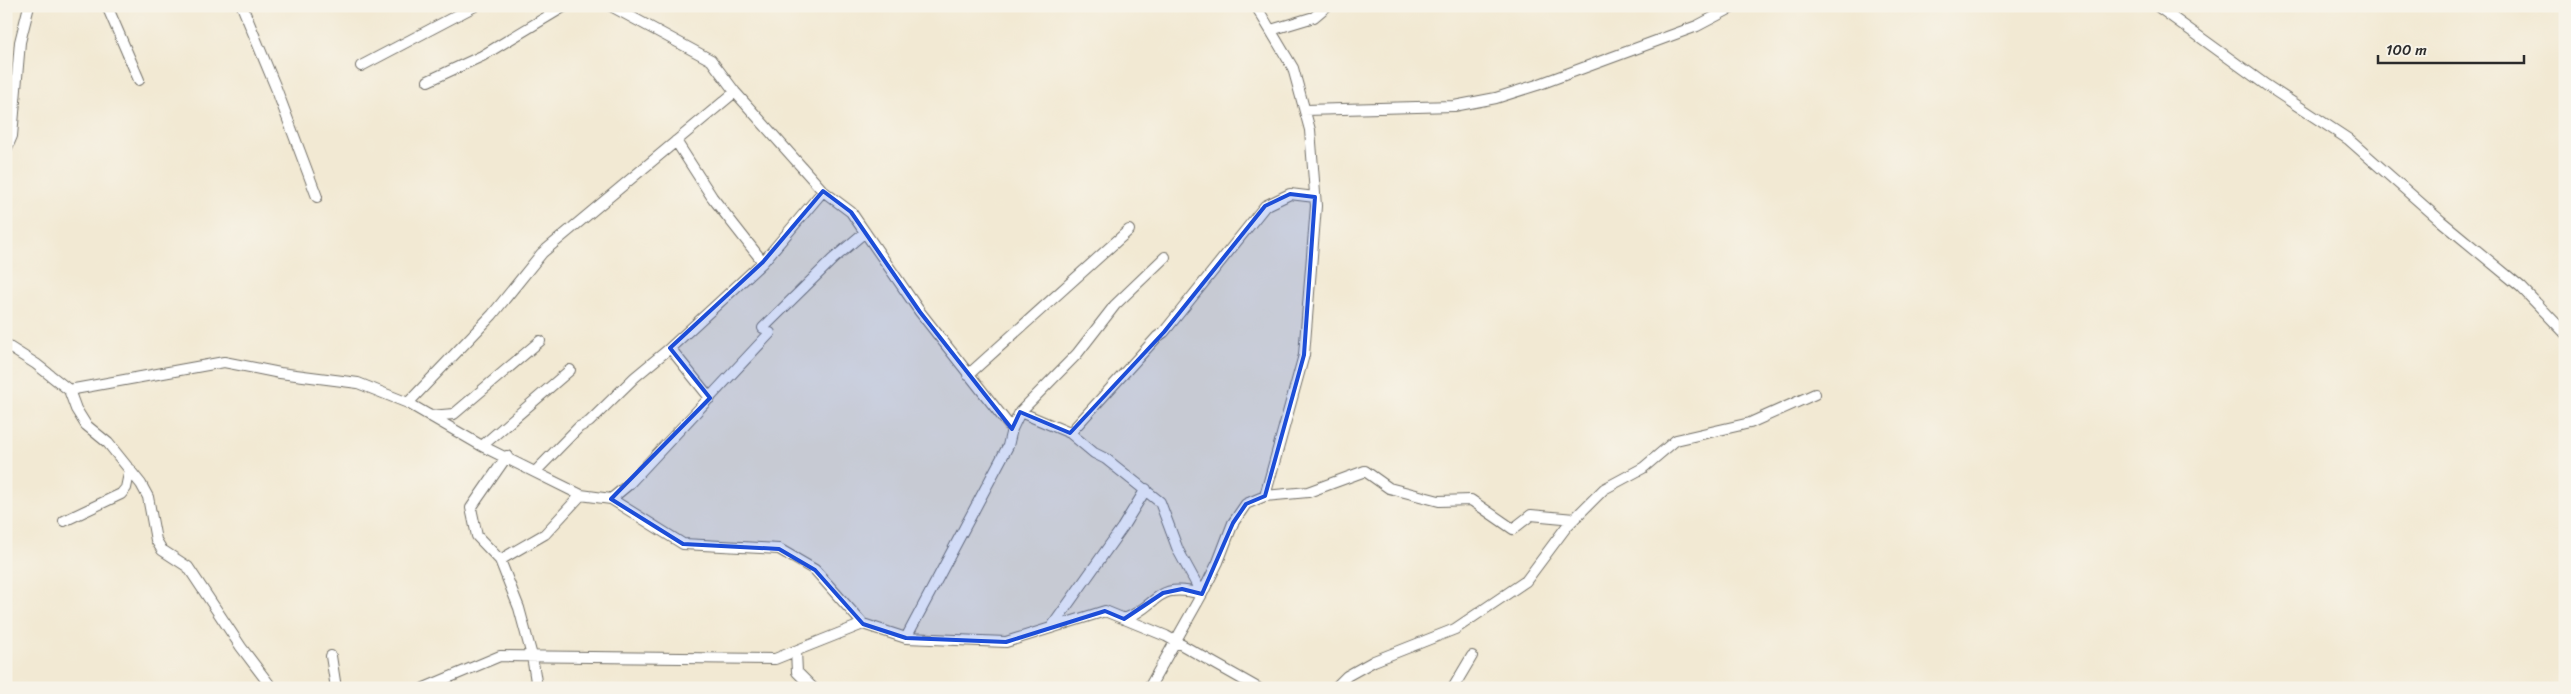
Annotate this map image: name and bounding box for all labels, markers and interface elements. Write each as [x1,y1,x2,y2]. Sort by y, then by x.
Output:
scale bar [2378,32,2525,64]
text: 100 m [2386,37,2427,63]

